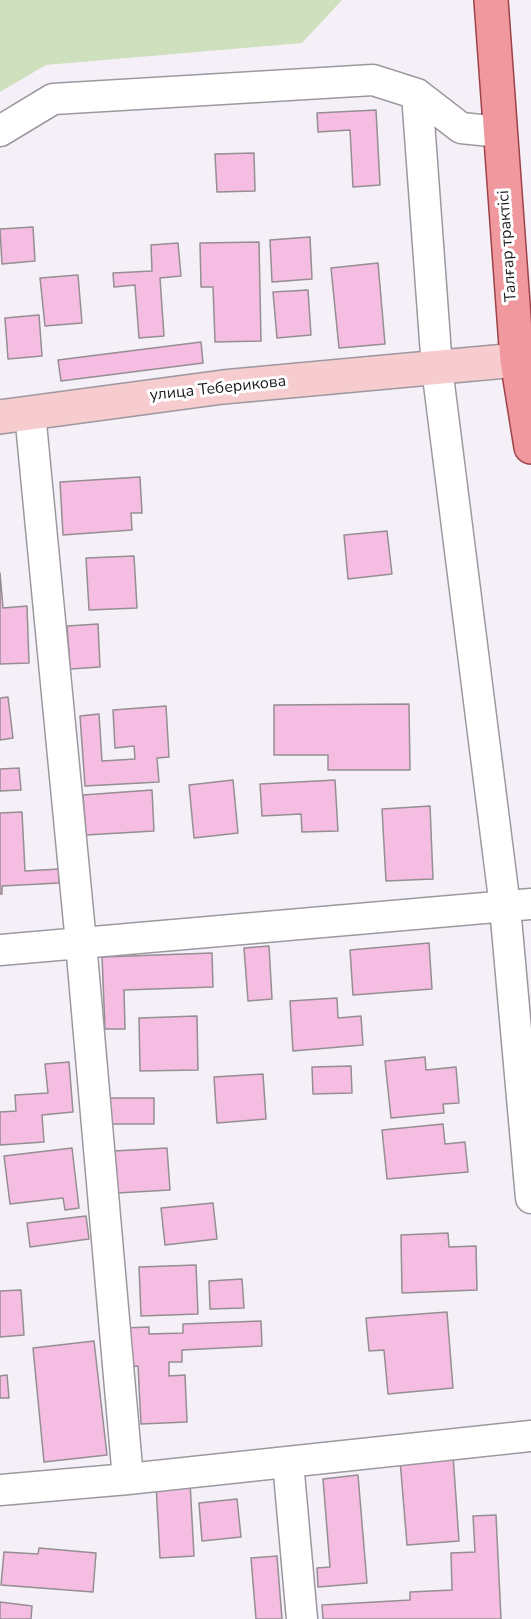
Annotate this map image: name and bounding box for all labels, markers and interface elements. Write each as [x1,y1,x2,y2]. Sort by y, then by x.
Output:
street label: Талғар трактісі [495,190,521,302]
street label: улица Теберикова [149,372,287,406]

